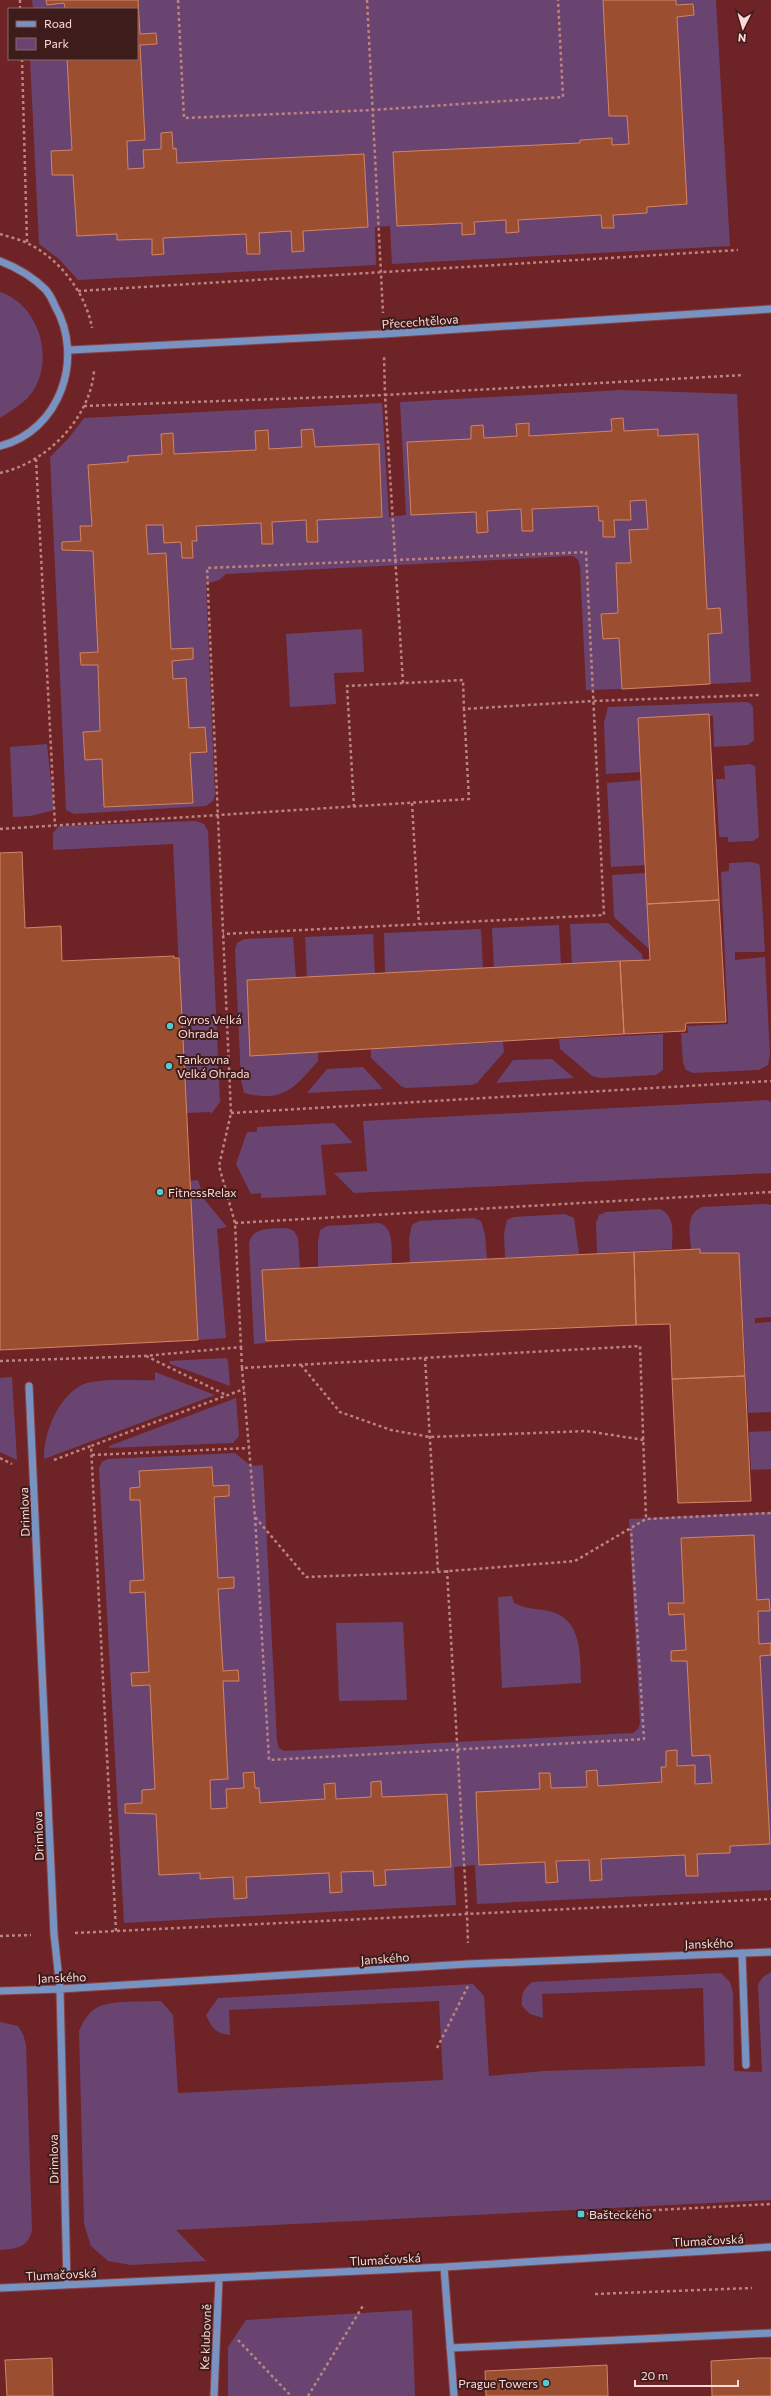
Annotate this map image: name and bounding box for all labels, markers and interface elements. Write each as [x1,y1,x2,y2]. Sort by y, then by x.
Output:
legend [8,8,138,60]
north arrow [723,8,763,48]
text: Road [44,16,72,30]
text: N [737,32,747,45]
text: Park [44,36,70,50]
street label: Přecechtělova [381,311,459,331]
place label: Gyros Velká Ohrada [178,1012,242,1040]
marker: Gyros Velká Ohrada [165,1021,175,1031]
place label: Tankovna Velká Ohrada [177,1052,250,1080]
marker: Tankovna Velká Ohrada [164,1061,174,1071]
place label: FitnessRelax [168,1185,237,1199]
marker: FitnessRelax [155,1187,165,1197]
street label: Drimlova [16,1487,32,1537]
street label: Drimlova [30,1811,46,1861]
street label: Janského [684,1935,734,1952]
street label: Janského [360,1949,410,1968]
street label: Janského [37,1969,87,1986]
street label: Drimlova [46,2134,60,2184]
place label: Bašteckého [589,2207,652,2221]
marker: Bašteckého [576,2209,586,2219]
street label: Tlumačovská [672,2231,744,2249]
street label: Tlumačovská [349,2250,421,2268]
street label: Tlumačovská [25,2265,97,2283]
street label: Ke klubovně [197,2304,213,2370]
scale bar [635,2362,738,2388]
text: 20 m [641,2368,668,2382]
place label: Prague Towers [458,2376,538,2390]
marker: Prague Towers [541,2378,551,2388]

